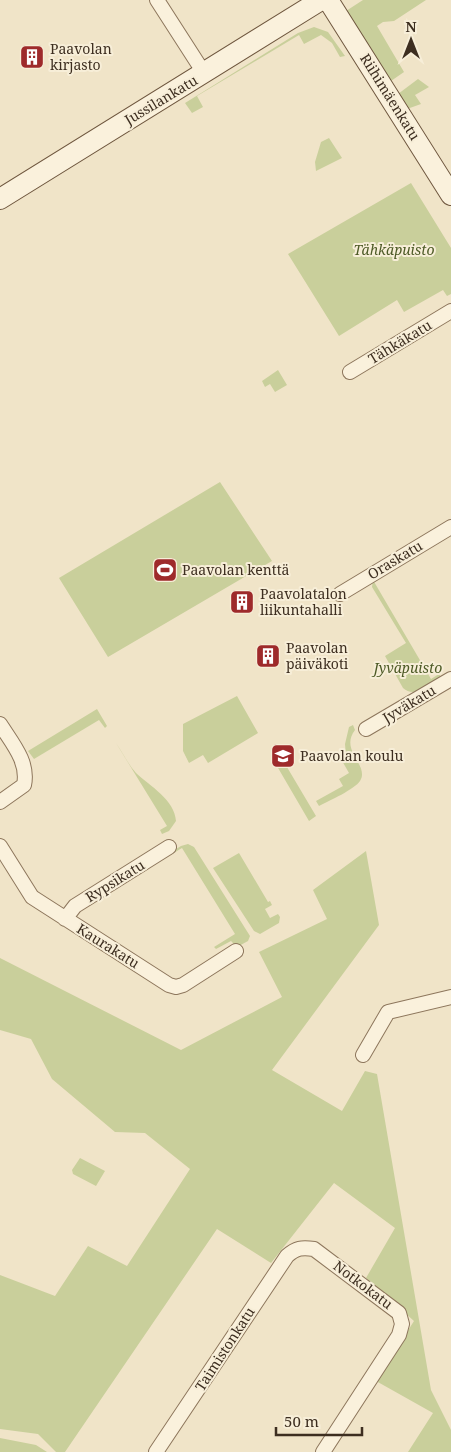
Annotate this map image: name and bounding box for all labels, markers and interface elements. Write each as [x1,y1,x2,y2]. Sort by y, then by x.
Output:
north arrow [386,15,436,65]
text: N [405,17,417,36]
place label: Paavolan kirjasto [50,39,112,74]
building icon: Paavolan kirjasto [19,44,45,70]
street label: Riihimäenkatu [356,50,425,144]
street label: Jussilankatu [120,70,201,129]
park label: Tähkäpuisto [353,240,435,259]
street label: Tähkäkatu [364,315,435,368]
street label: Oraskatu [364,536,426,583]
sports icon: Paavolan kenttä [152,557,178,583]
place label: Paavolan kenttä [182,560,290,579]
place label: Paavolatalon liikuntahalli [260,584,347,619]
building icon: Paavolatalon liikuntahalli [229,589,255,615]
place label: Paavolan päiväkoti [286,638,349,673]
building icon: Paavolan päiväkoti [255,643,281,669]
park label: Jyväpuisto [371,658,442,677]
street label: Jyväkatu [378,680,439,727]
school or university icon: Paavolan koulu [270,743,296,769]
place label: Paavolan koulu [300,746,404,765]
street label: Rypsikatu [82,855,148,906]
street label: Kaurakatu [73,919,143,972]
street label: Notkokatu [330,1256,397,1313]
street label: Taimistonkatu [190,1303,259,1394]
scale bar [276,1404,362,1436]
text: 50 m [284,1411,319,1431]

